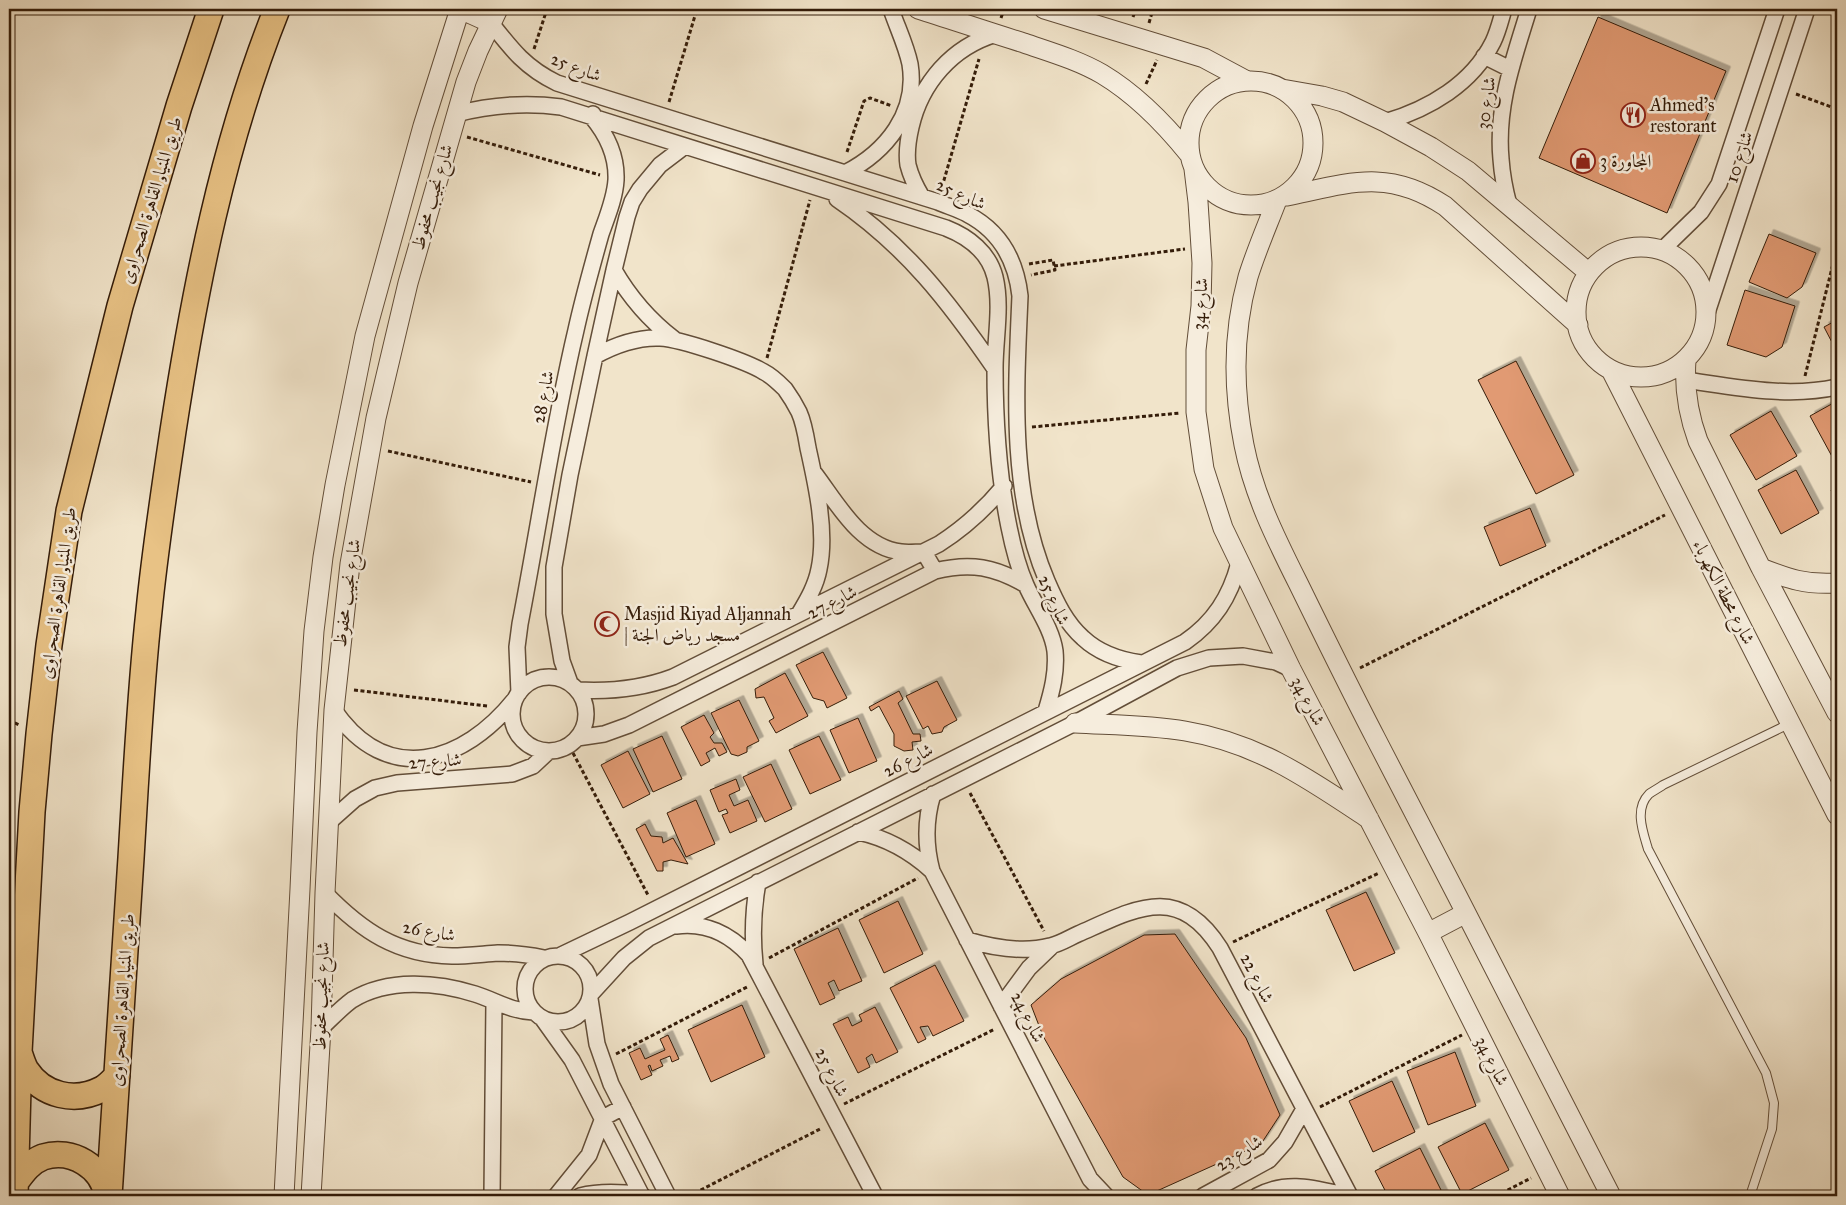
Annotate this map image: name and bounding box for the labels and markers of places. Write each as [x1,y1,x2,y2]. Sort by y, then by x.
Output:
place label: Ahmed's restorant [1649,94,1717,137]
restaurant icon: Ahmed's restorant [1620,102,1646,128]
shop icon: المجاورة 3 [1570,148,1596,174]
place label: المجاورة 3 [1600,150,1652,172]
place label: Masjid Riyad Aljannah | مسجد رياض الجنة [624,603,791,646]
mosque icon: Masjid Riyad Aljannah | مسجد رياض الجنة [594,611,620,637]

